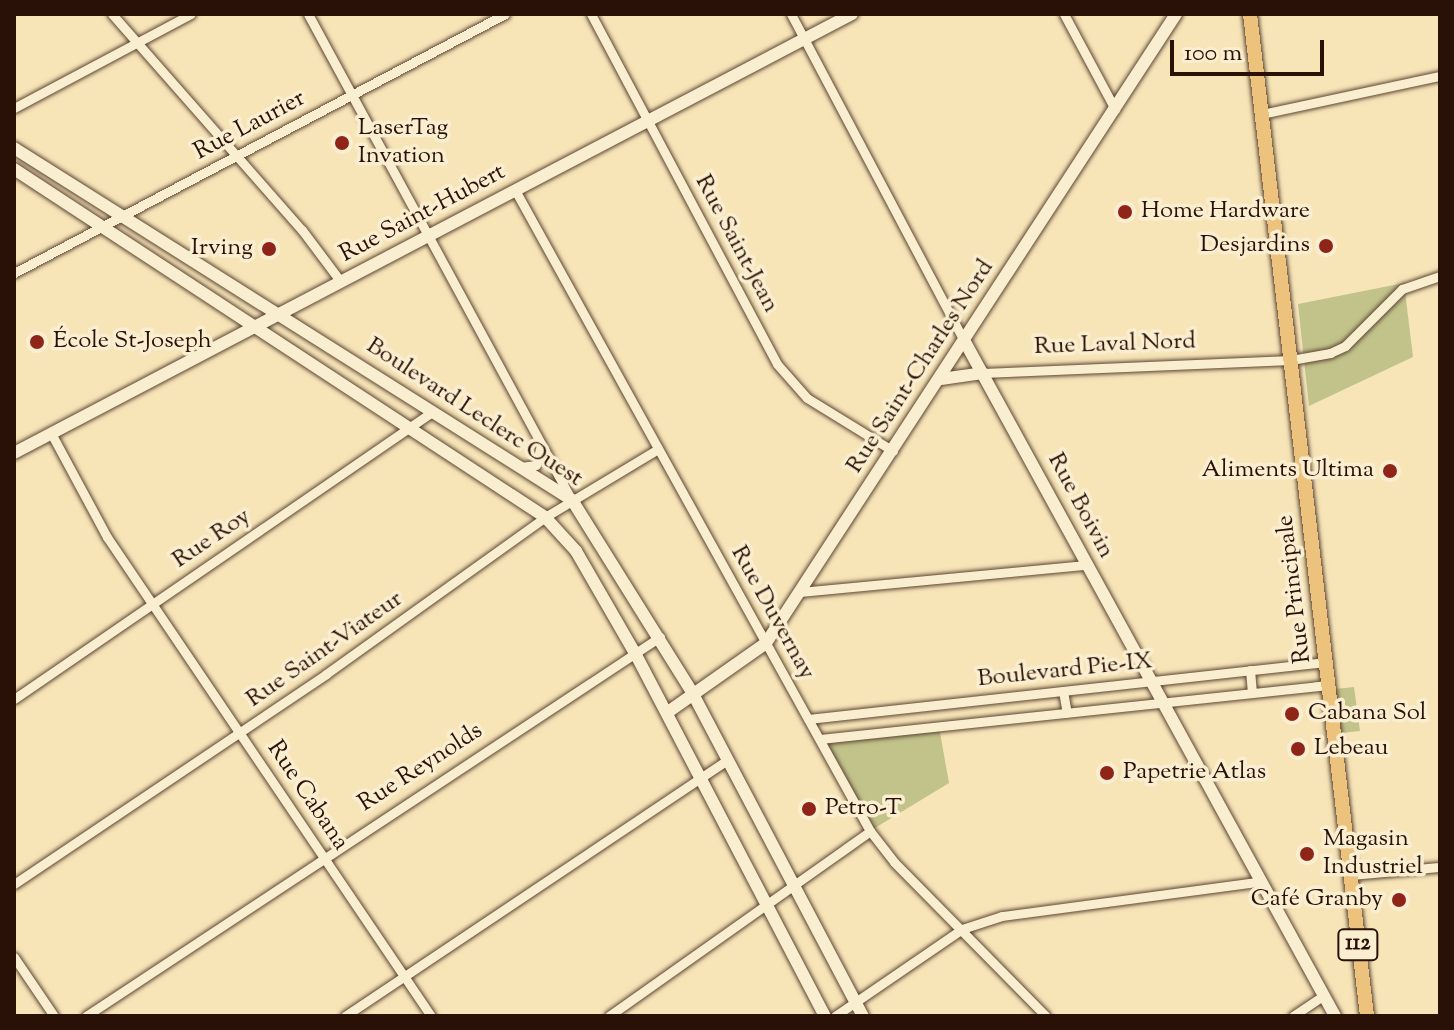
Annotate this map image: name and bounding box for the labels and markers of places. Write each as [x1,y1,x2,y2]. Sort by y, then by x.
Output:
place label: LaserTag Invation [358,115,448,171]
marker: LaserTag Invation [333,134,351,152]
place label: Home Hardware [1141,198,1310,226]
marker: Home Hardware [1116,203,1134,221]
place label: Desjardins [1200,232,1310,260]
place label: Irving [191,235,253,263]
marker: Desjardins [1317,237,1335,255]
marker: Irving [260,240,278,258]
place label: École St-Joseph [53,328,212,356]
marker: École St-Joseph [28,333,46,351]
place label: Aliments Ultima [1202,457,1374,485]
marker: Aliments Ultima [1381,462,1399,480]
place label: Cabana Sol [1308,700,1426,728]
marker: Cabana Sol [1283,705,1301,723]
place label: Lebeau [1314,735,1388,763]
marker: Lebeau [1289,740,1307,758]
place label: Papetrie Atlas [1123,759,1266,787]
marker: Papetrie Atlas [1098,764,1116,782]
place label: Petro-T [825,795,902,823]
marker: Petro-T [800,800,818,818]
place label: Magasin Industriel [1323,826,1423,882]
marker: Magasin Industriel [1298,845,1316,863]
place label: Café Granby [1251,886,1383,914]
marker: Café Granby [1390,891,1408,909]

